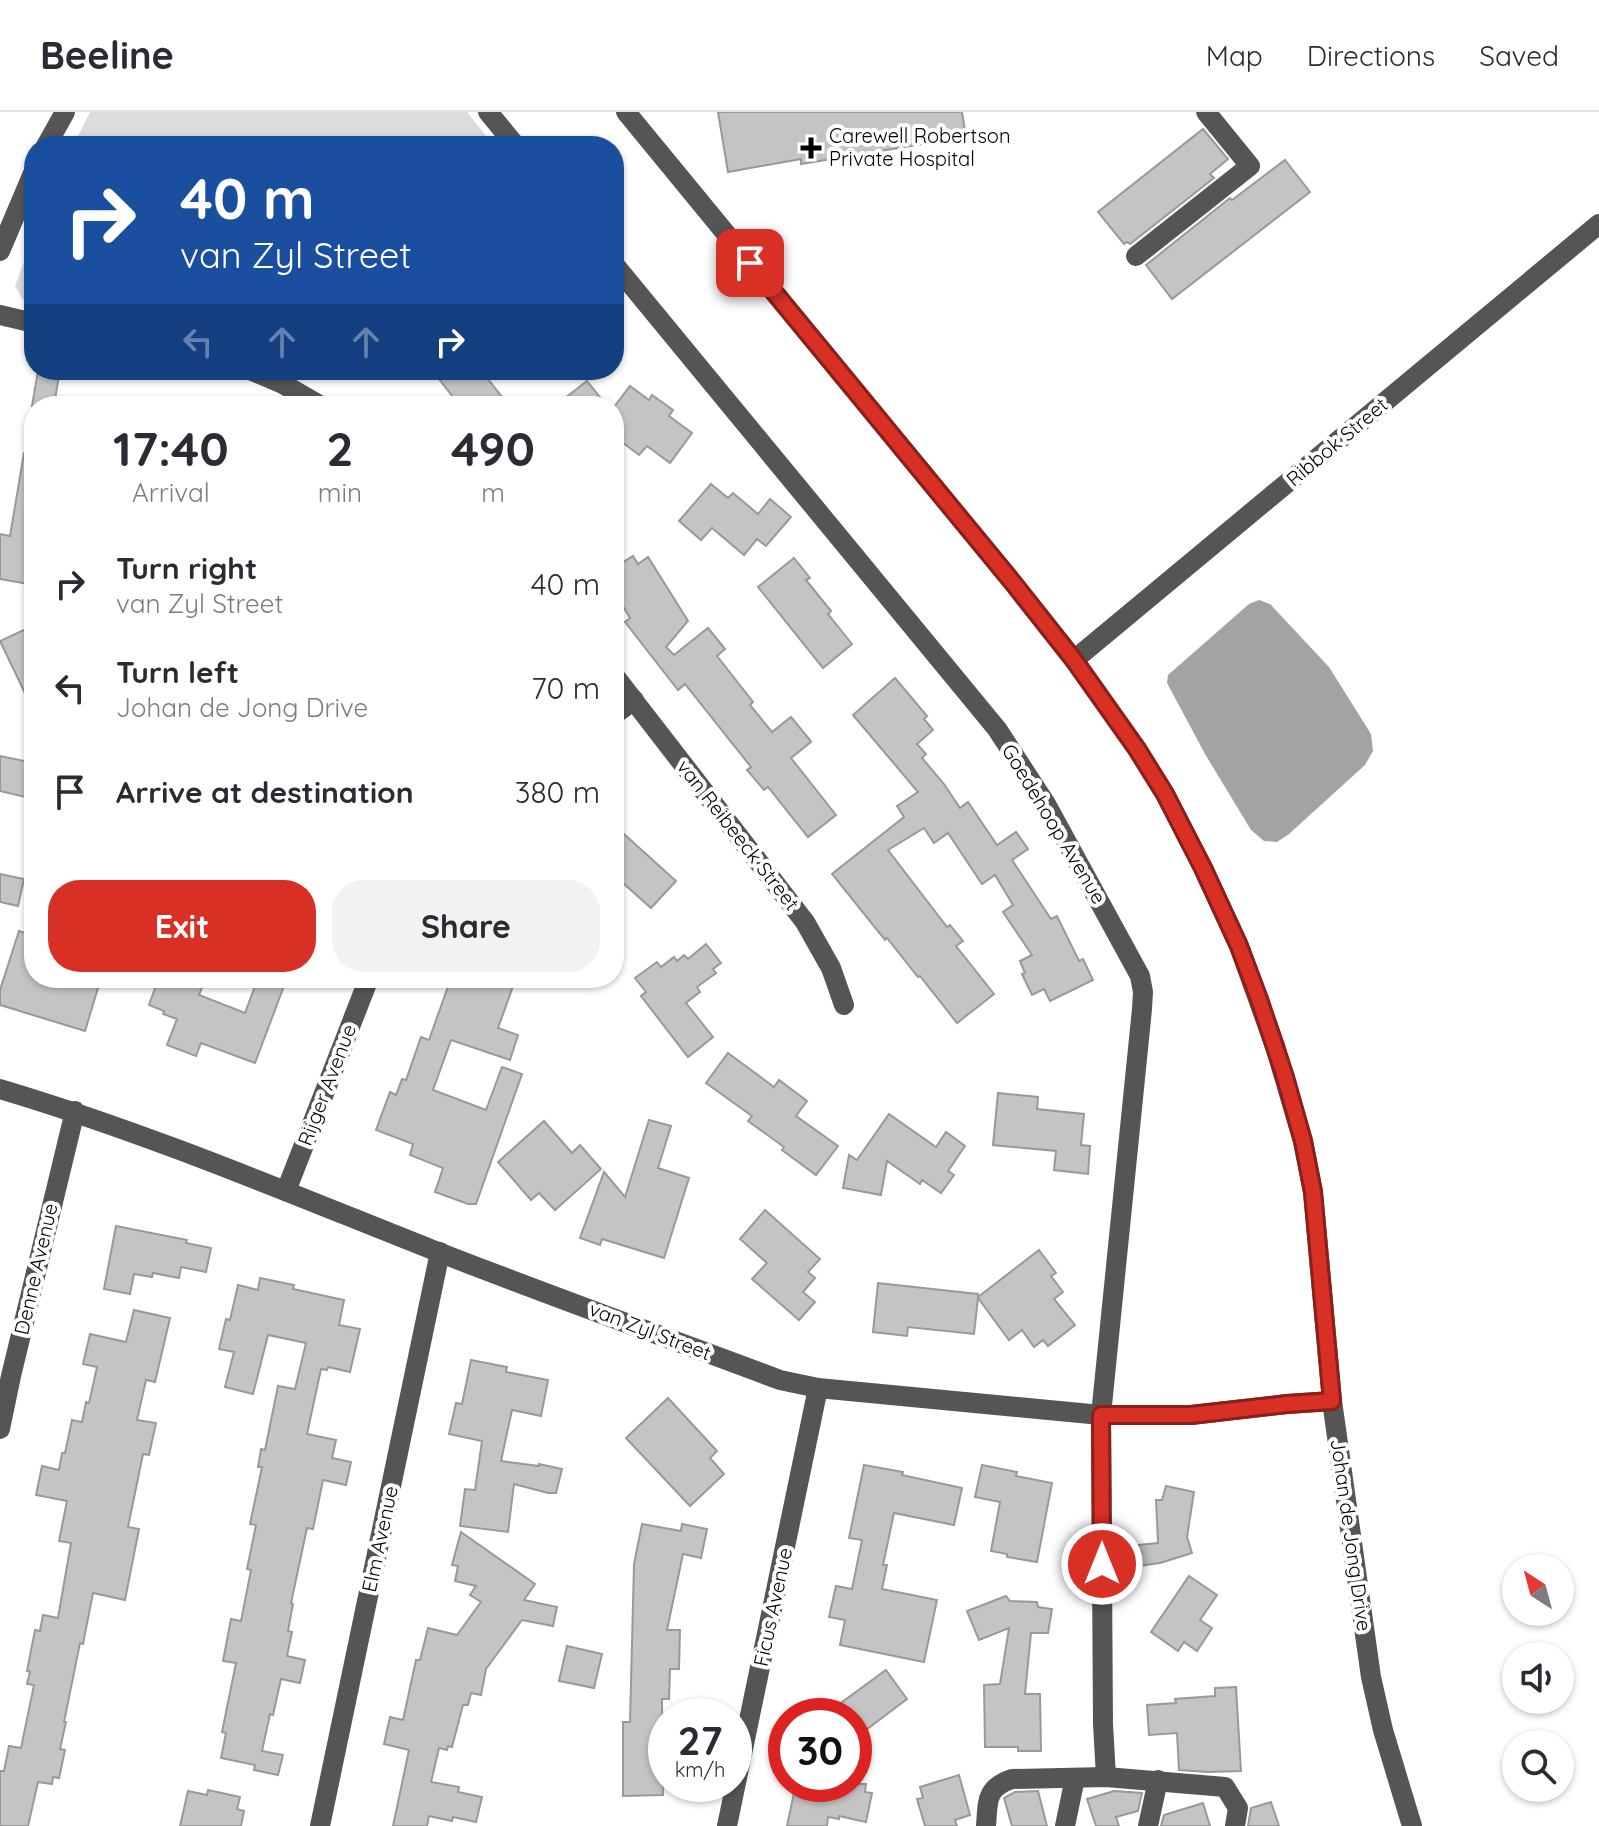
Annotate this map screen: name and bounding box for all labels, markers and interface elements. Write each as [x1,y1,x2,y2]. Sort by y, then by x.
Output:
text: Beeline [40,31,174,79]
text: Map [1206,38,1263,73]
text: Directions [1307,38,1435,73]
text: Saved [1479,38,1559,73]
place label: Carewell Robertson Private Hospital [829,123,1010,171]
marker: Carewell Robertson Private Hospital [800,137,822,159]
text: 40 m [180,163,315,233]
icon: right [48,168,152,272]
pin [716,229,784,297]
text: van Zyl Street [180,232,412,277]
icon: arrive [728,241,772,285]
icon: left [176,320,220,364]
icon: ahead [260,320,304,364]
icon: ahead [344,320,388,364]
icon: right [428,320,472,364]
street label: Ribbok Street [1281,392,1393,491]
text: 17:40 [113,418,229,478]
text: 2 [326,418,354,478]
text: 490 [451,418,535,478]
text: Arrival [132,476,210,509]
text: min [318,476,362,509]
text: m [481,476,505,509]
text: Turn right [116,549,257,587]
icon: right [48,562,92,606]
text: 40 m [531,565,600,603]
text: van Zyl Street [116,587,283,620]
text: Turn left [116,653,239,691]
icon: left [48,666,92,710]
text: 70 m [531,669,600,707]
text: Johan de Jong Drive [116,691,368,724]
street label: Goedehoop Avenue [997,739,1112,908]
street label: van Reibeeck Street [672,754,805,915]
icon: arrive [48,770,92,814]
text: Arrive at destination [116,773,414,811]
text: 380 m [515,773,600,811]
button: Exit [48,880,316,972]
button: Share [332,880,600,972]
street label: Rijger Avenue [292,1021,361,1149]
street label: Denne Avenue [8,1201,63,1337]
street label: van Zyl Street [586,1296,715,1365]
street label: Johan de Jong Drive [1326,1437,1377,1633]
street label: Elm Avenue [356,1483,403,1594]
position arrow [1060,1522,1144,1606]
street label: Ficus Avenue [748,1545,797,1668]
north arrow [1502,1554,1574,1626]
map controls [1502,1554,1574,1802]
button: sound [1502,1642,1574,1714]
speed limit sign: 30 [768,1698,872,1802]
text: 27 [678,1715,722,1765]
button: search [1502,1730,1574,1802]
text: km/h [675,1757,725,1782]

